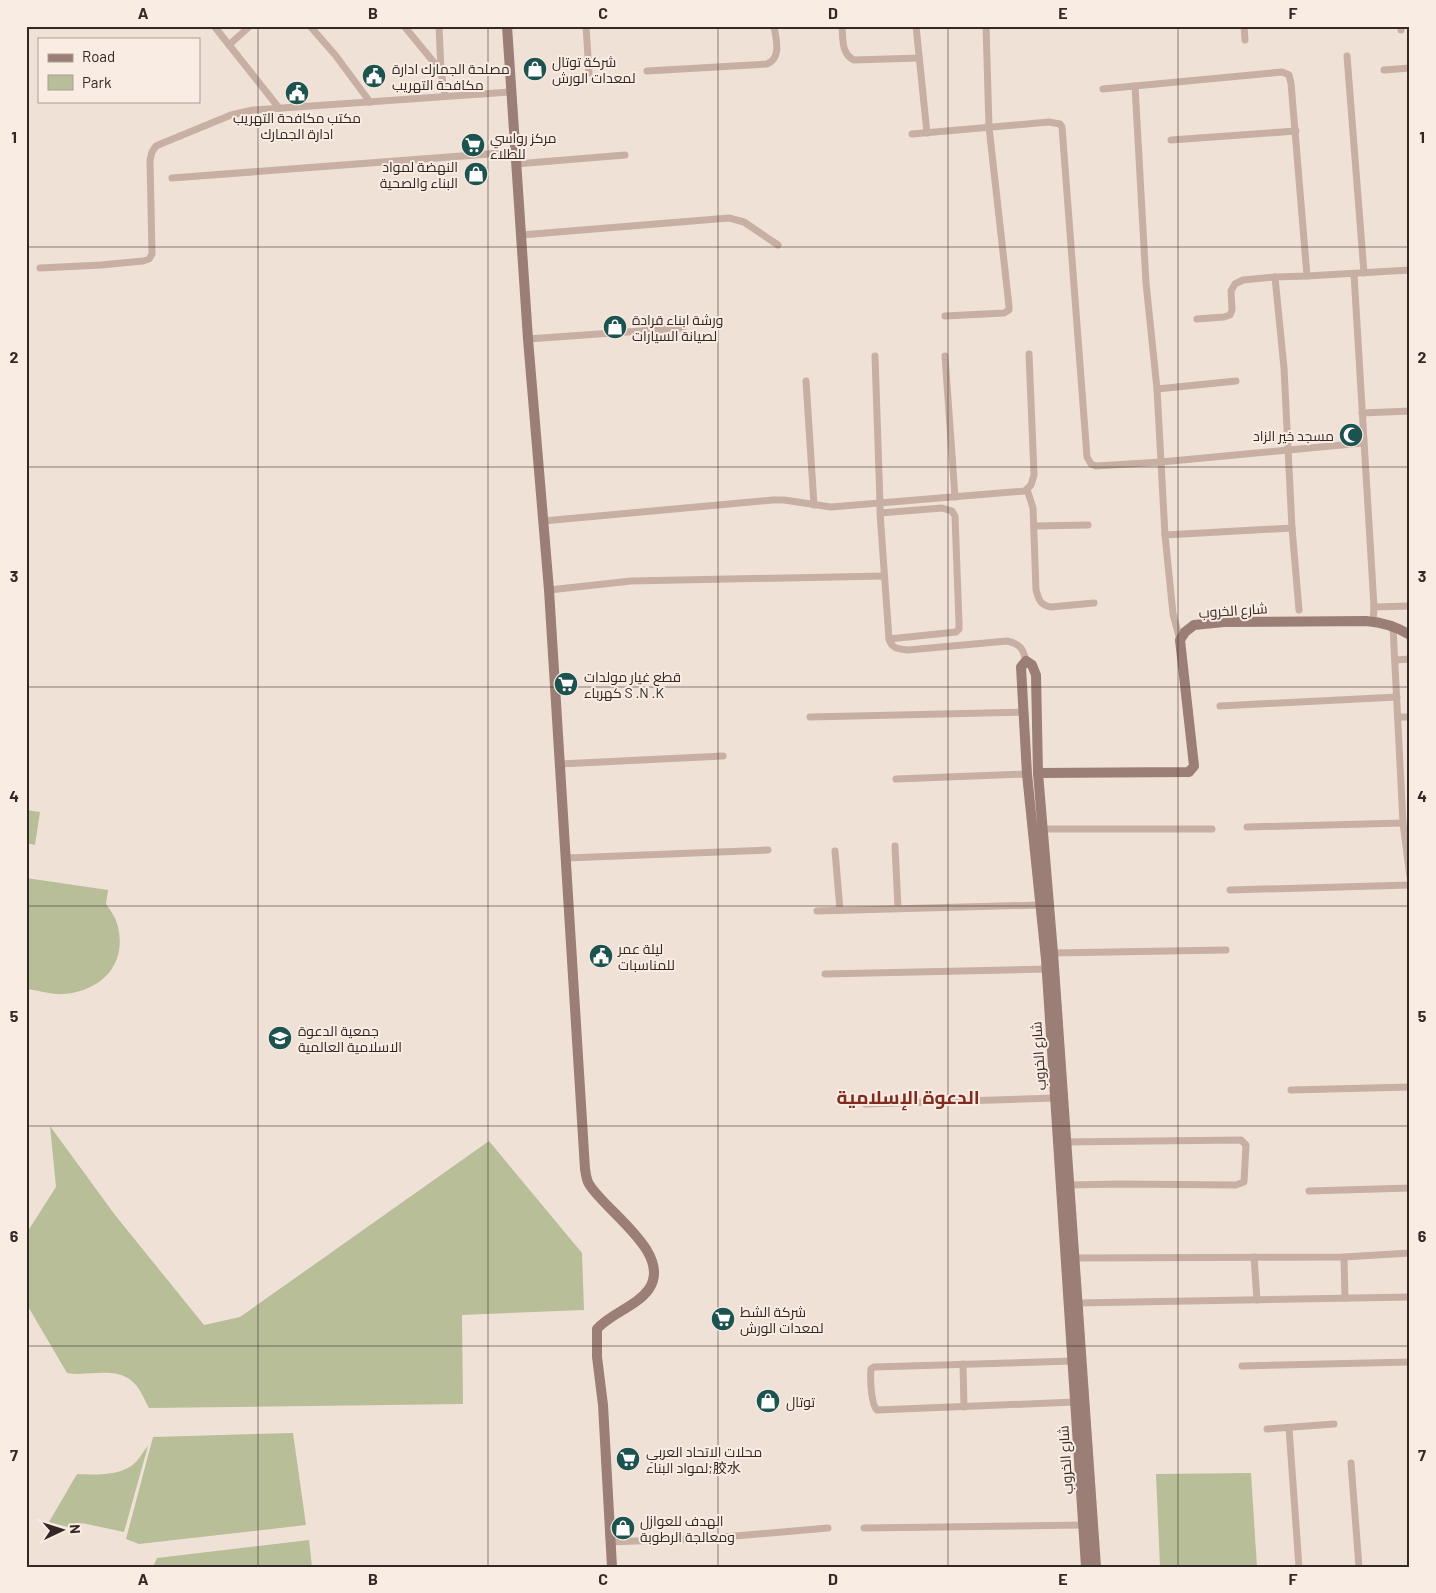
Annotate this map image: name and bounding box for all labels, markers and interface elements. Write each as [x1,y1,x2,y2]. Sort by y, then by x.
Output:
text: A [138,3,149,22]
text: B [368,3,378,22]
text: C [598,3,608,22]
text: D [828,3,838,22]
text: E [1058,3,1068,22]
text: F [1289,3,1298,22]
legend [38,38,200,102]
text: Road [82,47,115,65]
place label: شركة توتال لمعدات الورش [552,53,636,86]
shop icon: شركة توتال لمعدات الورش [522,56,548,82]
place label: مصلحة الجمارك ادارة مكافحة التهريب [392,60,510,93]
public building icon: مصلحة الجمارك ادارة مكافحة التهريب [361,63,387,89]
text: Park [82,73,112,91]
public building icon: مكتب مكافحة التهريب ادارة الجمارك [284,80,310,106]
place label: مكتب مكافحة التهريب ادارة الجمارك [233,109,361,142]
text: 1 [11,127,17,146]
text: 1 [1419,127,1425,146]
place label: مركز رواسي للطلاء [490,129,557,162]
supermarket icon: مركز رواسي للطلاء [460,132,486,158]
place label: النهضة لمواد البناء والصحية [380,158,458,191]
shop icon: النهضة لمواد البناء والصحية [463,161,489,187]
place label: ورشة ابناء قرادة لصيانة السيارات [632,311,723,344]
shop icon: ورشة ابناء قرادة لصيانة السيارات [602,314,628,340]
text: 2 [10,347,19,366]
text: 2 [1418,347,1427,366]
mosque icon: مسجد خير الزاد [1338,422,1364,448]
place label: مسجد خير الزاد [1253,427,1334,444]
text: 3 [10,566,18,585]
text: 3 [1418,566,1426,585]
street label: شارع الخروب [1198,599,1268,622]
place label: قطع غيار مولدات كهرباء S .N .K [584,668,681,701]
supermarket icon: قطع غيار مولدات كهرباء S .N .K [553,671,579,697]
text: 4 [9,786,19,805]
text: 4 [1417,786,1427,805]
place label: ليلة عمر للمناسبات [617,940,675,973]
public building icon: ليلة عمر للمناسبات [588,943,614,969]
text: 5 [10,1006,19,1025]
text: 5 [1418,1006,1427,1025]
street label: شارع الخروب [1027,1021,1050,1091]
place label: جمعية الدعوة الاسلامية العالمية [298,1022,402,1055]
school or university icon: جمعية الدعوة الاسلامية العالمية [267,1025,293,1051]
district label: الدعوة الإسلامية [836,1085,980,1111]
text: 6 [10,1226,19,1245]
text: 6 [1418,1226,1427,1245]
place label: شركة الشط لمعدات الورش [740,1303,824,1336]
supermarket icon: شركة الشط لمعدات الورش [710,1306,736,1332]
shop icon: توتال [755,1388,781,1414]
place label: توتال [786,1393,815,1411]
street label: شارع الخروب [1054,1425,1077,1495]
place label: محلات الاتحاد العربي لمواد البناء;胶水 [646,1443,762,1476]
text: 7 [10,1445,18,1464]
text: 7 [1418,1445,1426,1464]
supermarket icon: محلات الاتحاد العربي لمواد البناء;胶水 [615,1446,641,1472]
north arrow [38,1506,88,1556]
place label: الهدف للعوازل ومعالجة الرطوبة [640,1512,735,1545]
shop icon: الهدف للعوازل ومعالجة الرطوبة [610,1515,636,1541]
text: N [67,1524,84,1534]
text: A [138,1569,149,1588]
text: B [368,1569,378,1588]
text: C [598,1569,608,1588]
text: D [828,1569,838,1588]
text: E [1058,1569,1068,1588]
text: F [1289,1569,1298,1588]

